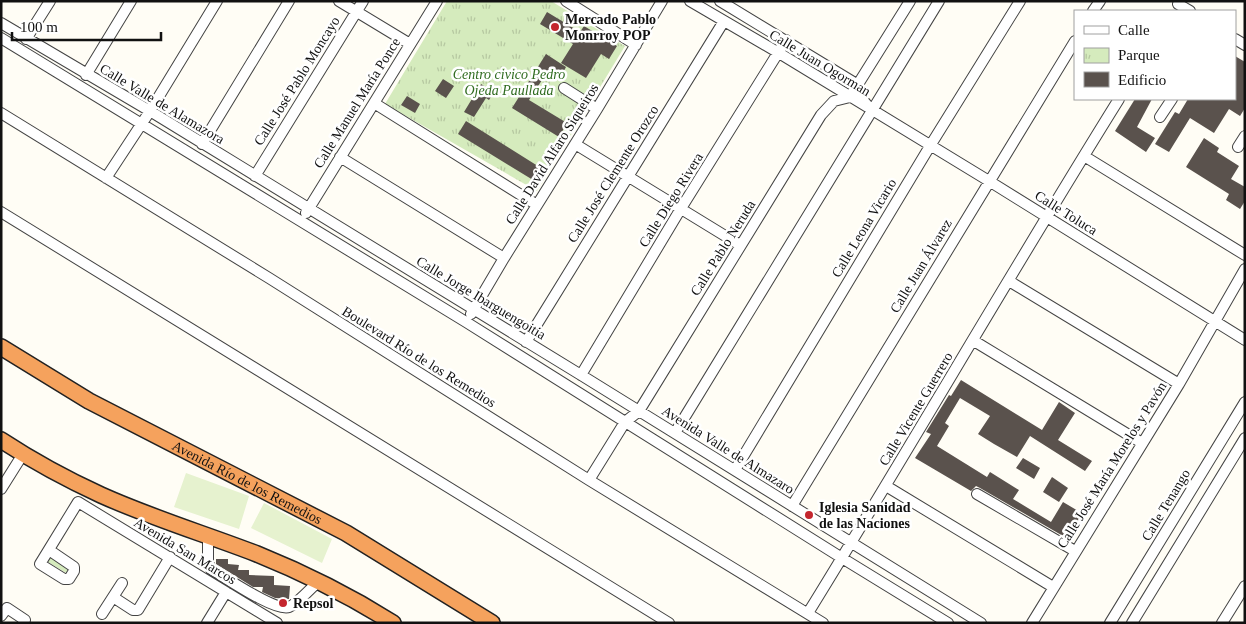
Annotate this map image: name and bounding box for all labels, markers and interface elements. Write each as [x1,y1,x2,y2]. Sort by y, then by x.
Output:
scale bar [12,10,161,42]
legend [1074,10,1236,100]
place label: Mercado Pablo Monrroy POP [565,12,656,43]
street label: Calle José Pablo Moncayo [251,14,343,148]
text: 100 m [20,19,58,35]
marker: Mercado Pablo Monrroy POP [549,21,561,33]
text: Calle [1118,22,1150,38]
street label: Calle Juan Ogorman [767,27,873,99]
street label: Calle Manuel María Ponce [311,35,403,171]
text: Parque [1118,47,1160,63]
street label: Calle Valle de Alamazora [97,61,228,148]
park label: Centro civico Pedro Ojeda Paullada [453,67,565,98]
text: Edificio [1118,72,1166,88]
street label: Calle David Alfaro Siqueiros [502,81,602,227]
street label: Calle José Clemente Orozco [565,103,661,245]
street label: Calle Diego Rivera [636,150,706,250]
street label: Calle Leona Vicario [829,176,899,280]
street label: Calle Toluca [1032,188,1101,239]
street label: Calle Pablo Neruda [688,197,759,298]
street label: Calle Juan Álvarez [886,216,955,316]
street label: Calle Jorge Ibarguengoitia [414,253,549,343]
street label: Boulevard Río de los Remedios [340,303,498,411]
street label: Calle Vicente Guerrero [876,350,956,468]
street label: Calle José María Morelos y Pavón [1054,379,1170,551]
street label: Avenida Valle de Almazaro [659,403,797,497]
street label: Avenida Río de los Remedios [170,438,324,527]
street label: Calle Tenango [1139,467,1193,543]
place label: Iglesia Sanidad de las Naciones [819,500,911,531]
marker: Iglesia Sanidad de las Naciones [803,509,815,521]
street label: Avenida San Marcos [131,515,239,587]
place label: Repsol [293,596,334,611]
marker: Repsol [277,597,289,609]

